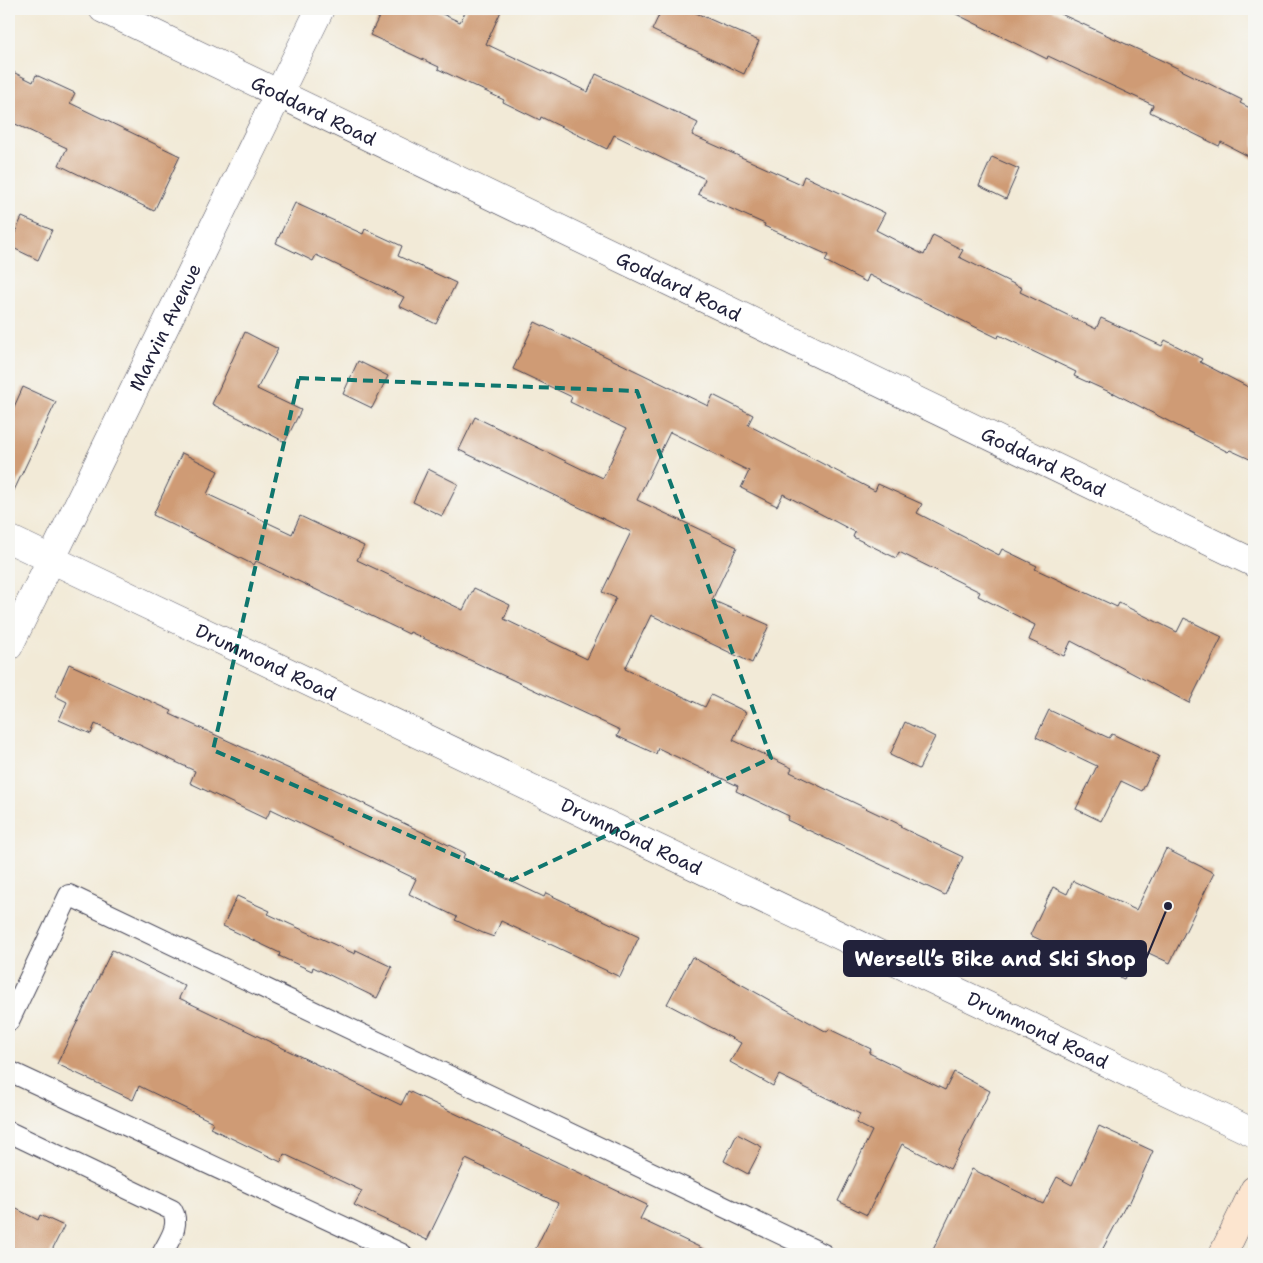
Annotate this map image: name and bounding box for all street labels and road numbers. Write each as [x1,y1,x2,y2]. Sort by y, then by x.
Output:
street label: Goddard Road [247,70,381,151]
street label: Goddard Road [612,245,745,327]
street label: Marvin Avenue [123,259,206,395]
street label: Goddard Road [977,421,1110,503]
street label: Drummond Road [191,617,341,706]
street label: Drummond Road [557,792,707,881]
street label: Drummond Road [963,986,1113,1074]

